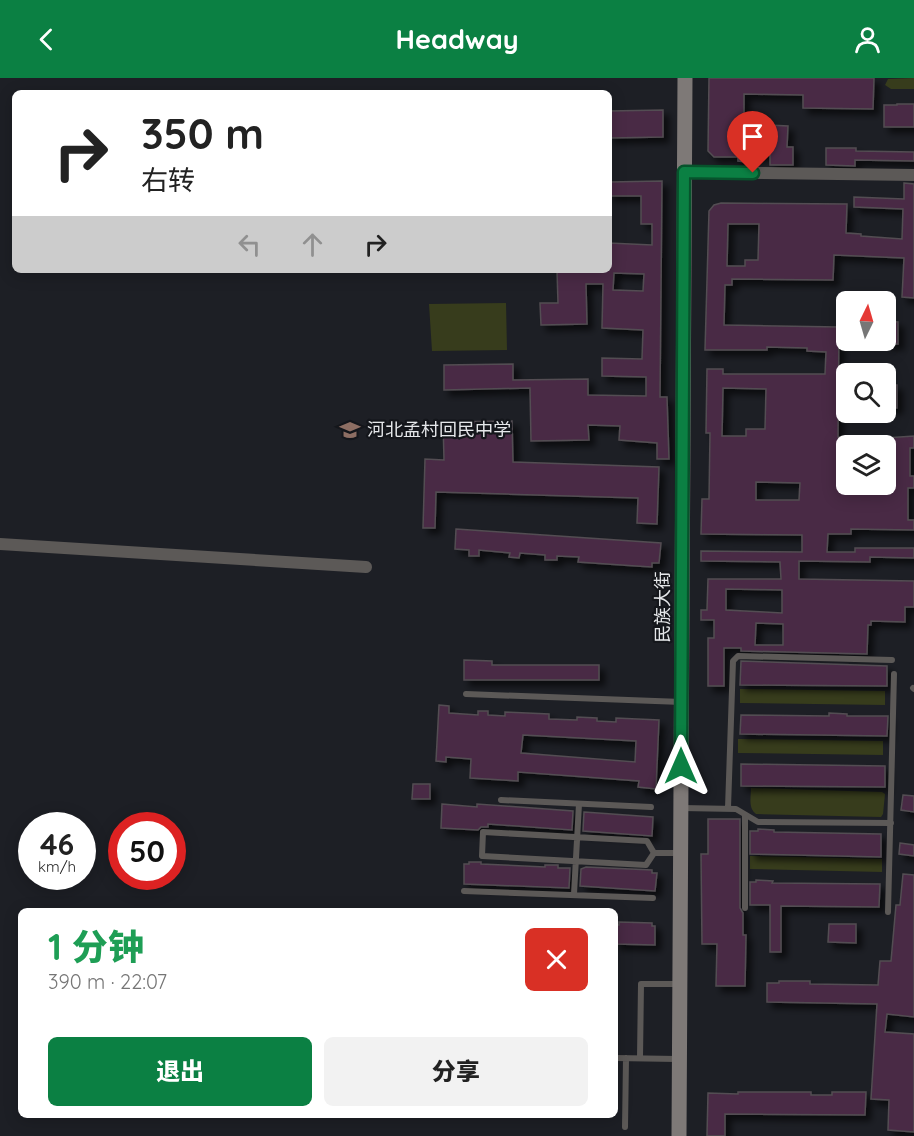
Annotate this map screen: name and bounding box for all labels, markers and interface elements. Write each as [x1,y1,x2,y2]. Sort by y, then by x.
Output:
text: Headway [395,22,519,56]
icon: back [30,23,63,56]
icon: person [851,23,884,56]
text: 350 m [141,107,264,160]
pin [727,111,778,173]
icon: right [42,114,120,192]
icon: arrive [736,120,769,153]
text: 右转 [141,163,195,197]
icon: left [233,228,266,261]
icon: ahead [296,228,329,261]
icon: right [359,228,392,261]
north arrow [836,291,896,351]
map controls [836,291,896,495]
button: search [836,363,896,423]
school or university icon: 河北孟村回民中学 [338,418,362,442]
place label: 河北孟村回民中学 [367,418,511,441]
button: layers [836,435,896,495]
street label: 民族大街 [651,571,674,643]
position arrow [649,734,713,798]
speed limit sign: 50 [108,812,186,890]
text: 46 [40,825,74,863]
text: km/h [38,857,76,876]
text: 1 分钟 [48,924,144,969]
button: close [525,928,588,991]
text: 390 m · 22:07 [48,969,167,994]
button: 退出 [48,1037,312,1106]
button: 分享 [324,1037,588,1106]

